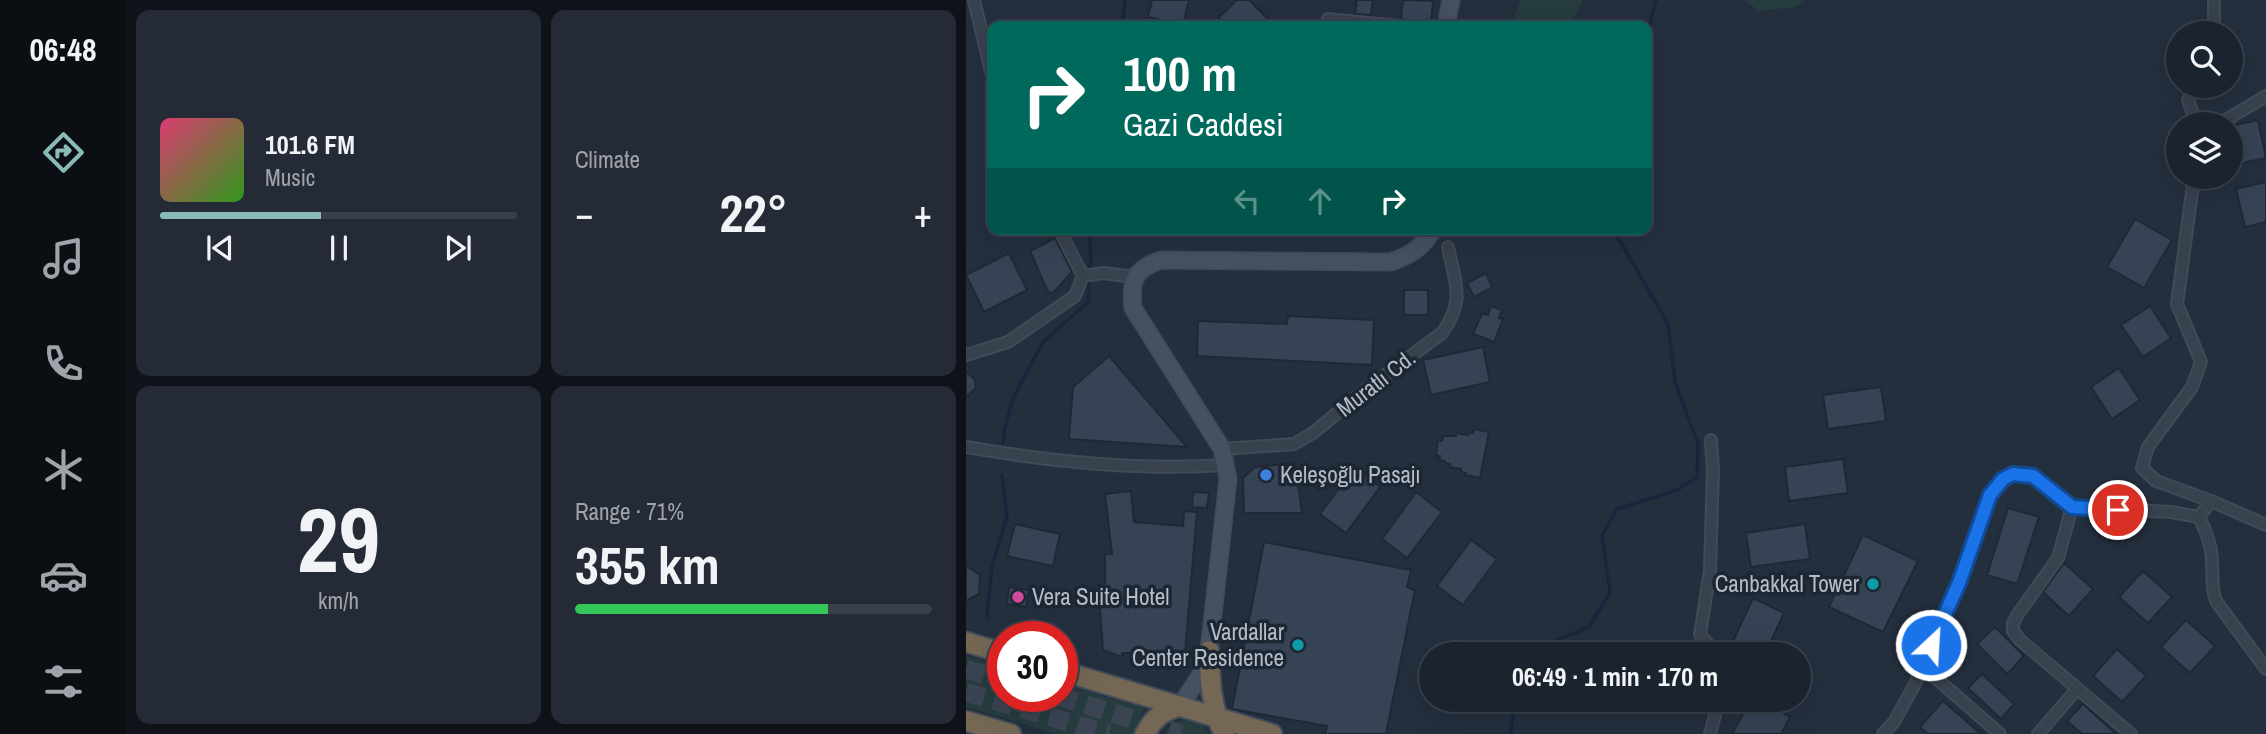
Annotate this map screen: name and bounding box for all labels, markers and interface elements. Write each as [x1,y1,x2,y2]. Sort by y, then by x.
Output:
map controls [2166,21,2243,189]
button: search [2166,21,2243,98]
text: 06:48 [29,28,97,71]
text: 100 m [1123,40,1237,106]
icon: right [1008,49,1099,140]
text: Gazi Caddesi [1123,103,1283,146]
button: layers [2166,112,2243,189]
text: 101.6 FM [265,127,355,162]
icon: directions [39,128,88,177]
text: Climate [575,144,640,175]
text: Music [265,162,315,193]
text: 22° [719,178,788,248]
icon: left [1228,182,1266,220]
icon: ahead [1301,182,1339,220]
icon: right [1374,182,1412,220]
text: − [575,188,593,239]
text: + [914,188,932,239]
icon: previous [201,229,239,267]
icon: pause [320,229,358,267]
icon: next [439,229,477,267]
icon: music [39,234,88,283]
icon: phone [39,339,88,388]
street label: Muratlı Cd. [1330,342,1422,423]
icon: climate [39,445,88,494]
place label: Keleşoğlu Pasajı [1280,459,1420,490]
marker: Keleşoğlu Pasajı [1258,467,1274,483]
text: 29 [297,478,380,600]
pin [2088,480,2148,540]
icon: arrive [2099,491,2137,529]
text: Range · 71% [575,496,684,527]
text: 355 km [575,530,720,600]
icon: car [39,551,88,600]
place label: Canbakkal Tower [1715,568,1860,599]
marker: Canbakkal Tower [1865,576,1881,592]
place label: Vera Suite Hotel [1032,581,1169,612]
text: km/h [318,585,359,616]
marker: Vera Suite Hotel [1010,589,1026,605]
position arrow [1894,608,1968,682]
place label: Vardallar Center Residence [1132,616,1285,673]
speed limit sign: 30 [987,621,1078,712]
marker: Vardallar Center Residence [1290,637,1306,653]
icon: filters [39,657,88,706]
text: 06:49 · 1 min · 170 m [1512,659,1718,694]

